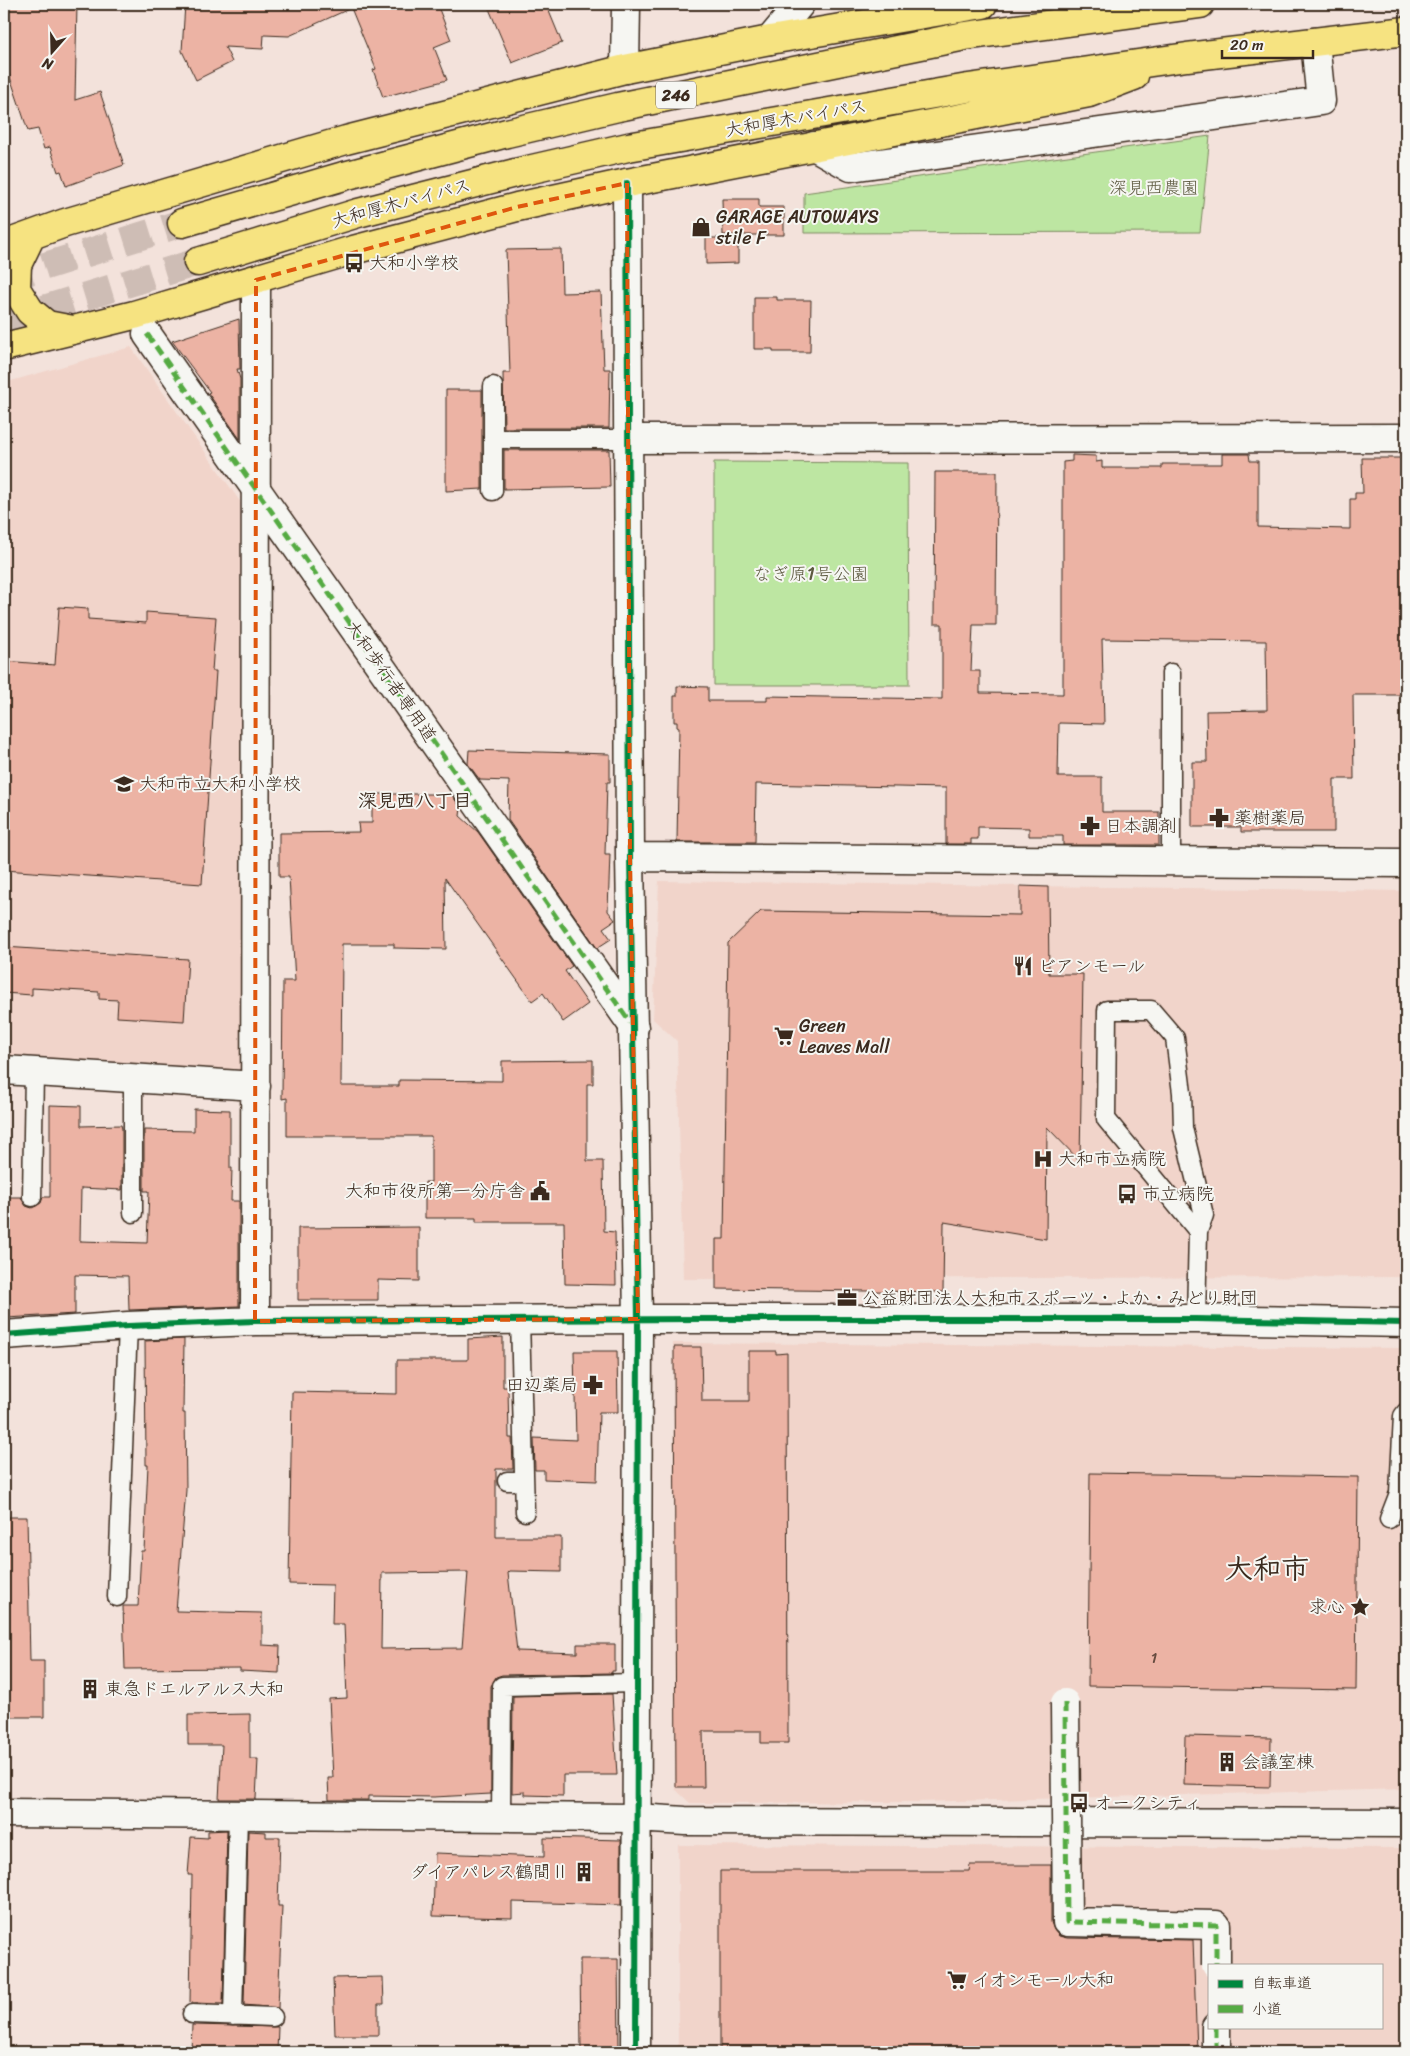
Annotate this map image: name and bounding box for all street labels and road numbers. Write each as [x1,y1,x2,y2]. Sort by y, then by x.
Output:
road number: 246 [656,82,696,108]
street label: 大和厚木バイパス [722,90,870,146]
street label: 大和厚木バイパス [327,169,475,237]
street label: 大和歩行者専用道 [337,613,445,749]

